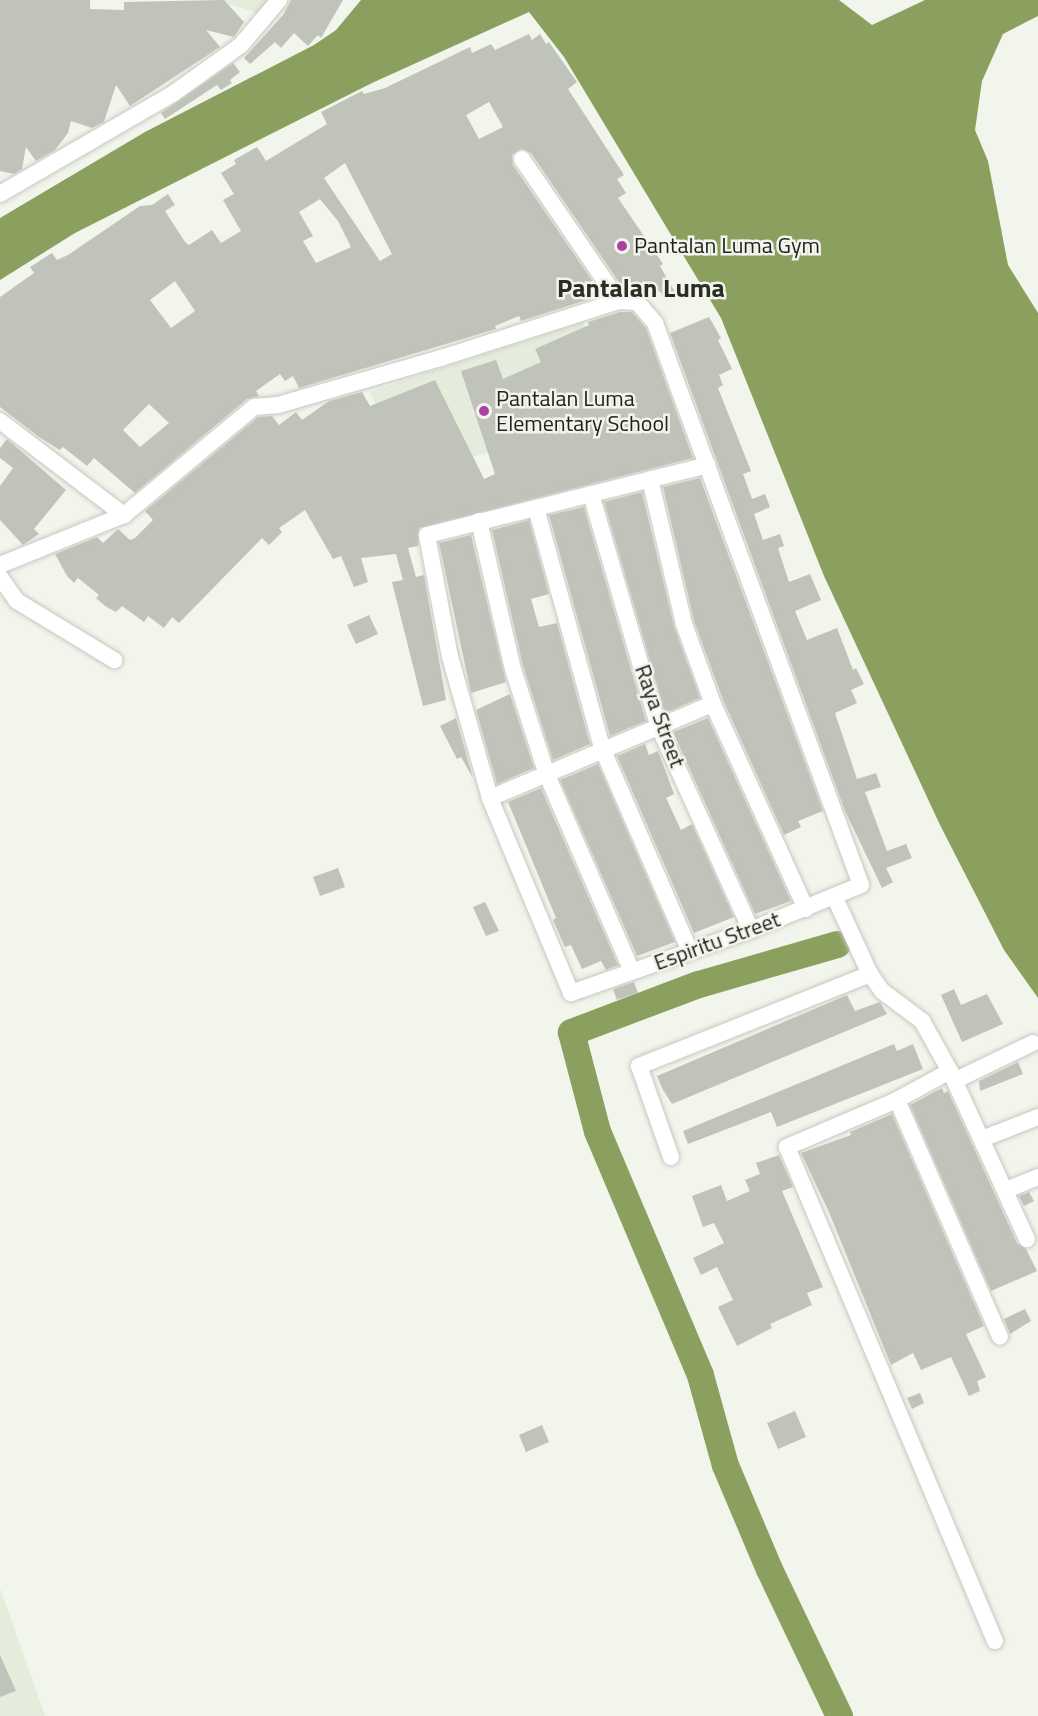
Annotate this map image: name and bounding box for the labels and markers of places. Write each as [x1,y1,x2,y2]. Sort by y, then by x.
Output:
place label: Pantalan Luma Gym [634,233,820,259]
marker: Pantalan Luma Gym [615,239,629,253]
place label: Pantalan Luma Elementary School [496,385,669,436]
marker: Pantalan Luma Elementary School [477,404,491,418]

